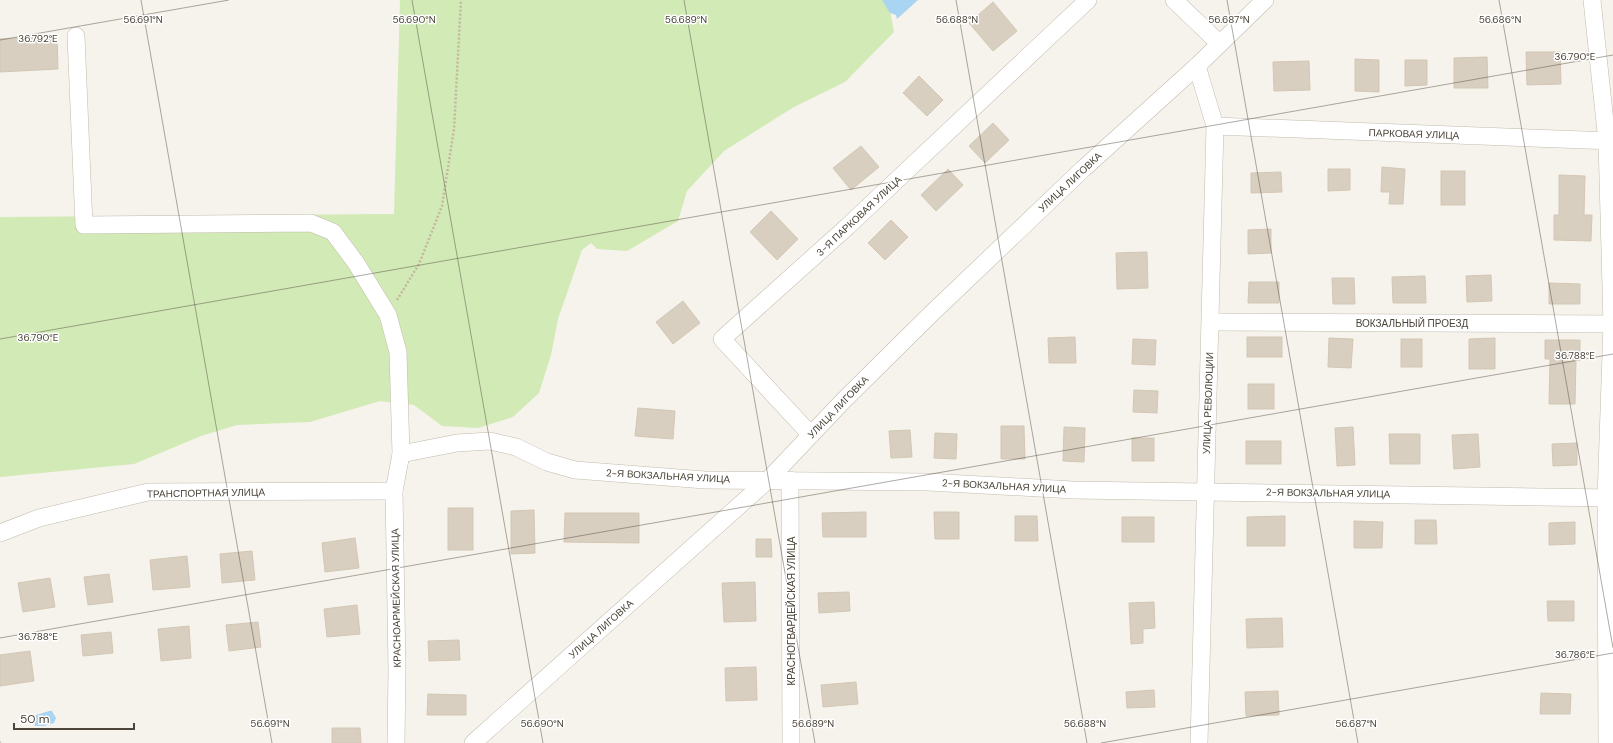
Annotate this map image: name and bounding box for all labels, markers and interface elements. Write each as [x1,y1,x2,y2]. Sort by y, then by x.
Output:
text: 56.691°N [123,13,163,26]
text: 56.690°N [392,13,436,26]
text: 56.689°N [665,13,707,26]
text: 56.688°N [936,13,978,26]
text: 56.687°N [1208,13,1250,26]
text: 56.686°N [1479,13,1521,26]
text: 36.792°E [18,32,58,45]
text: 36.790°E [1555,50,1596,63]
street label: ПАРКОВАЯ УЛИЦА [1368,126,1460,142]
street label: УЛИЦА ЛИГОВКА [1036,149,1105,215]
street label: 3-Я ПАРКОВАЯ УЛИЦА [814,173,905,259]
street label: ВОКЗАЛЬНЫЙ ПРОЕЗД [1356,317,1468,330]
text: 36.790°E [18,331,59,344]
text: 36.788°E [1555,349,1595,362]
street label: УЛИЦА РЕВОЛЮЦИИ [1200,352,1216,454]
street label: УЛИЦА ЛИГОВКА [805,373,871,441]
street label: 2-Я ВОКЗАЛЬНАЯ УЛИЦА [605,466,731,486]
street label: 2-Я ВОКЗАЛЬНАЯ УЛИЦА [941,476,1067,496]
street label: ТРАНСПОРТНАЯ УЛИЦА [147,485,265,501]
street label: 2-Я ВОКЗАЛЬНАЯ УЛИЦА [1266,485,1391,501]
street label: КРАСНОАРМЕЙСКАЯ УЛИЦА [388,528,404,668]
street label: КРАСНОГВАРДЕЙСКАЯ УЛИЦА [785,536,798,686]
street label: УЛИЦА ЛИГОВКА [566,597,636,661]
text: 36.788°E [18,630,58,643]
text: 36.786°E [1555,648,1595,661]
scale bar [14,705,134,731]
text: 50 m [20,711,49,727]
text: 56.691°N [250,717,290,730]
text: 56.690°N [520,717,564,730]
text: 56.689°N [792,717,834,730]
text: 56.688°N [1064,717,1106,730]
text: 56.687°N [1335,717,1377,730]

